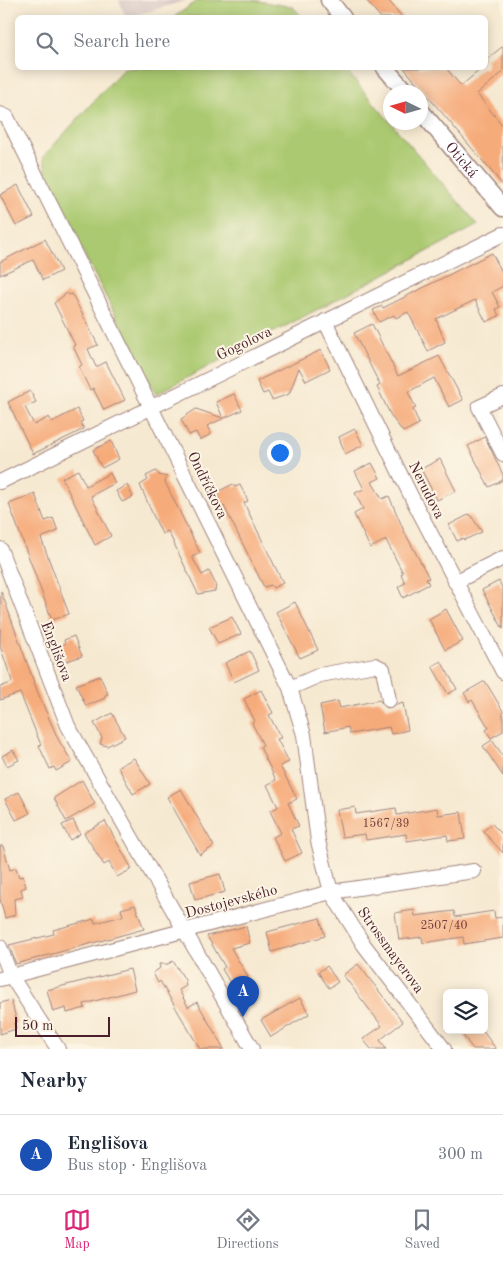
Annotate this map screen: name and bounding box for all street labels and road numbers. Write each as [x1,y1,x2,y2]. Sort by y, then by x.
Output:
street label: Otická [442,140,480,182]
street label: Gogolova [215,324,275,364]
street label: Ondříčkova [184,450,230,522]
street label: Nerudova [405,460,447,522]
street label: Englišova [37,620,74,684]
street label: Dostojevského [184,883,279,922]
street label: Strossmayerova [354,905,426,997]

